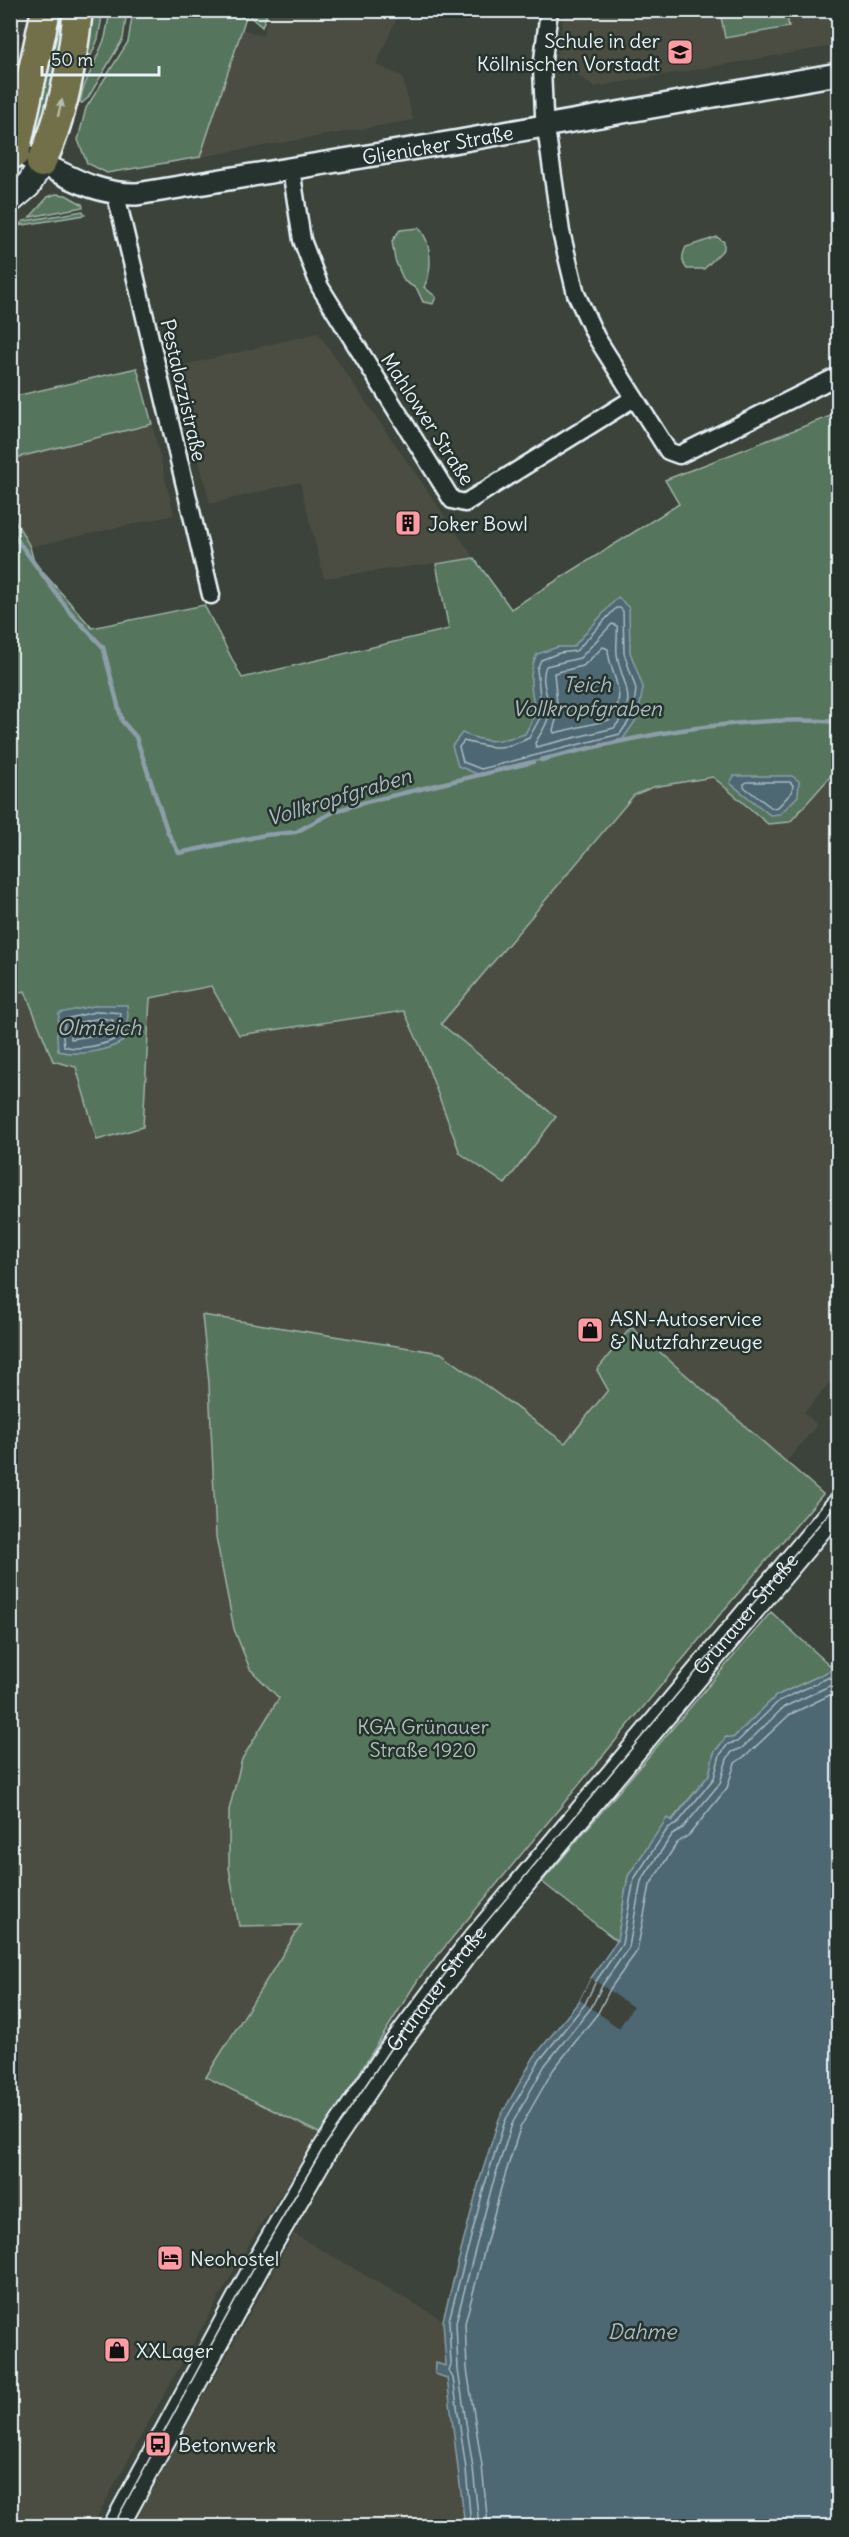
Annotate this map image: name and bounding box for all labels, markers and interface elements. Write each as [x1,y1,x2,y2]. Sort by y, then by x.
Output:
place label: Schule in der Köllnischen Vorstadt [477,28,660,76]
school or university icon: Schule in der Köllnischen Vorstadt [665,37,695,67]
scale bar [42,39,159,77]
text: 50 m [51,48,93,71]
one-way arrow [56,99,65,117]
street label: Glienicker Straße [360,119,515,169]
street label: Pestalozzistraße [155,316,213,464]
street label: Mahlower Straße [376,348,480,490]
building icon: Joker Bowl [393,508,423,538]
place label: Joker Bowl [428,511,528,536]
water label: Teich Vollkropfgraben [512,671,663,722]
water label: Vollkropfgraben [263,762,415,832]
water label: Olmteich [57,1014,142,1041]
place label: ASN-Autoservice & Nutzfahrzeuge [610,1306,763,1354]
shop icon: ASN-Autoservice & Nutzfahrzeuge [575,1315,605,1345]
street label: Grünauer Straße [687,1547,803,1679]
park label: KGA Grünauer Straße 1920 [357,1714,489,1762]
street label: Grünauer Straße [380,1920,491,2056]
hotel icon: Neohostel [155,2243,185,2273]
place label: Neohostel [190,2246,279,2271]
water label: Dahme [608,2318,678,2345]
shop icon: XXLager [102,2335,132,2365]
place label: XXLager [136,2338,213,2363]
bus stop icon: Betonwerk [143,2429,173,2459]
place label: Betonwerk [178,2432,276,2457]

